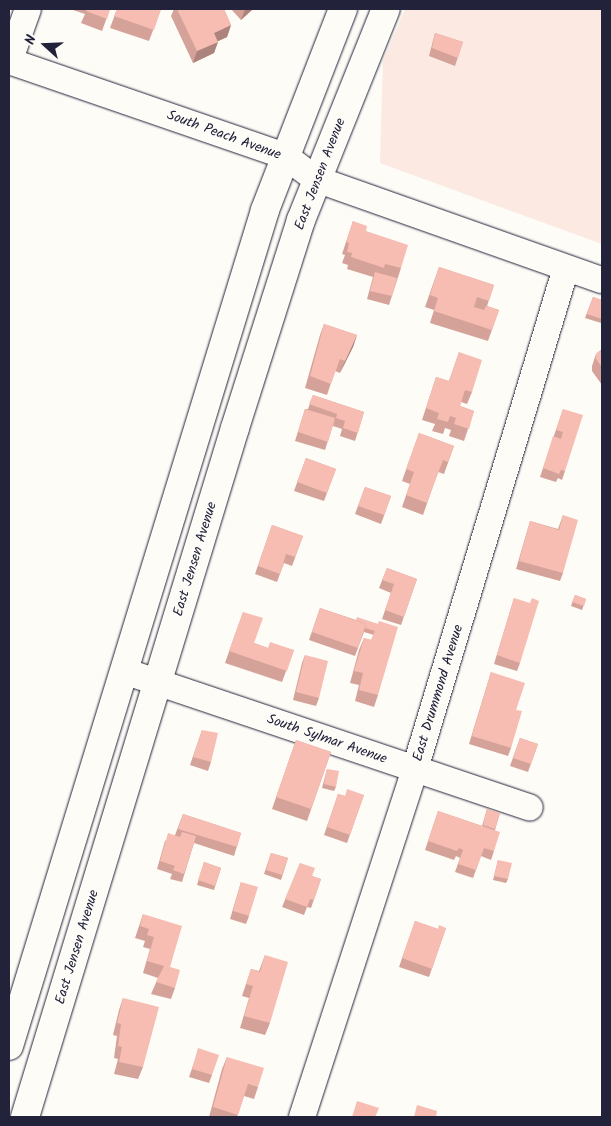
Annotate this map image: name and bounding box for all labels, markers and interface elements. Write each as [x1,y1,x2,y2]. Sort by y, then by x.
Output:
north arrow [20,20,70,70]
text: N [19,32,43,48]
street label: South Peach Avenue [165,107,283,163]
street label: East Jensen Avenue [291,116,349,232]
street label: East Jensen Avenue [170,500,220,618]
street label: East Drummond Avenue [409,623,467,763]
street label: South Sylmar Avenue [265,711,389,767]
street label: East Jensen Avenue [52,888,102,1006]

